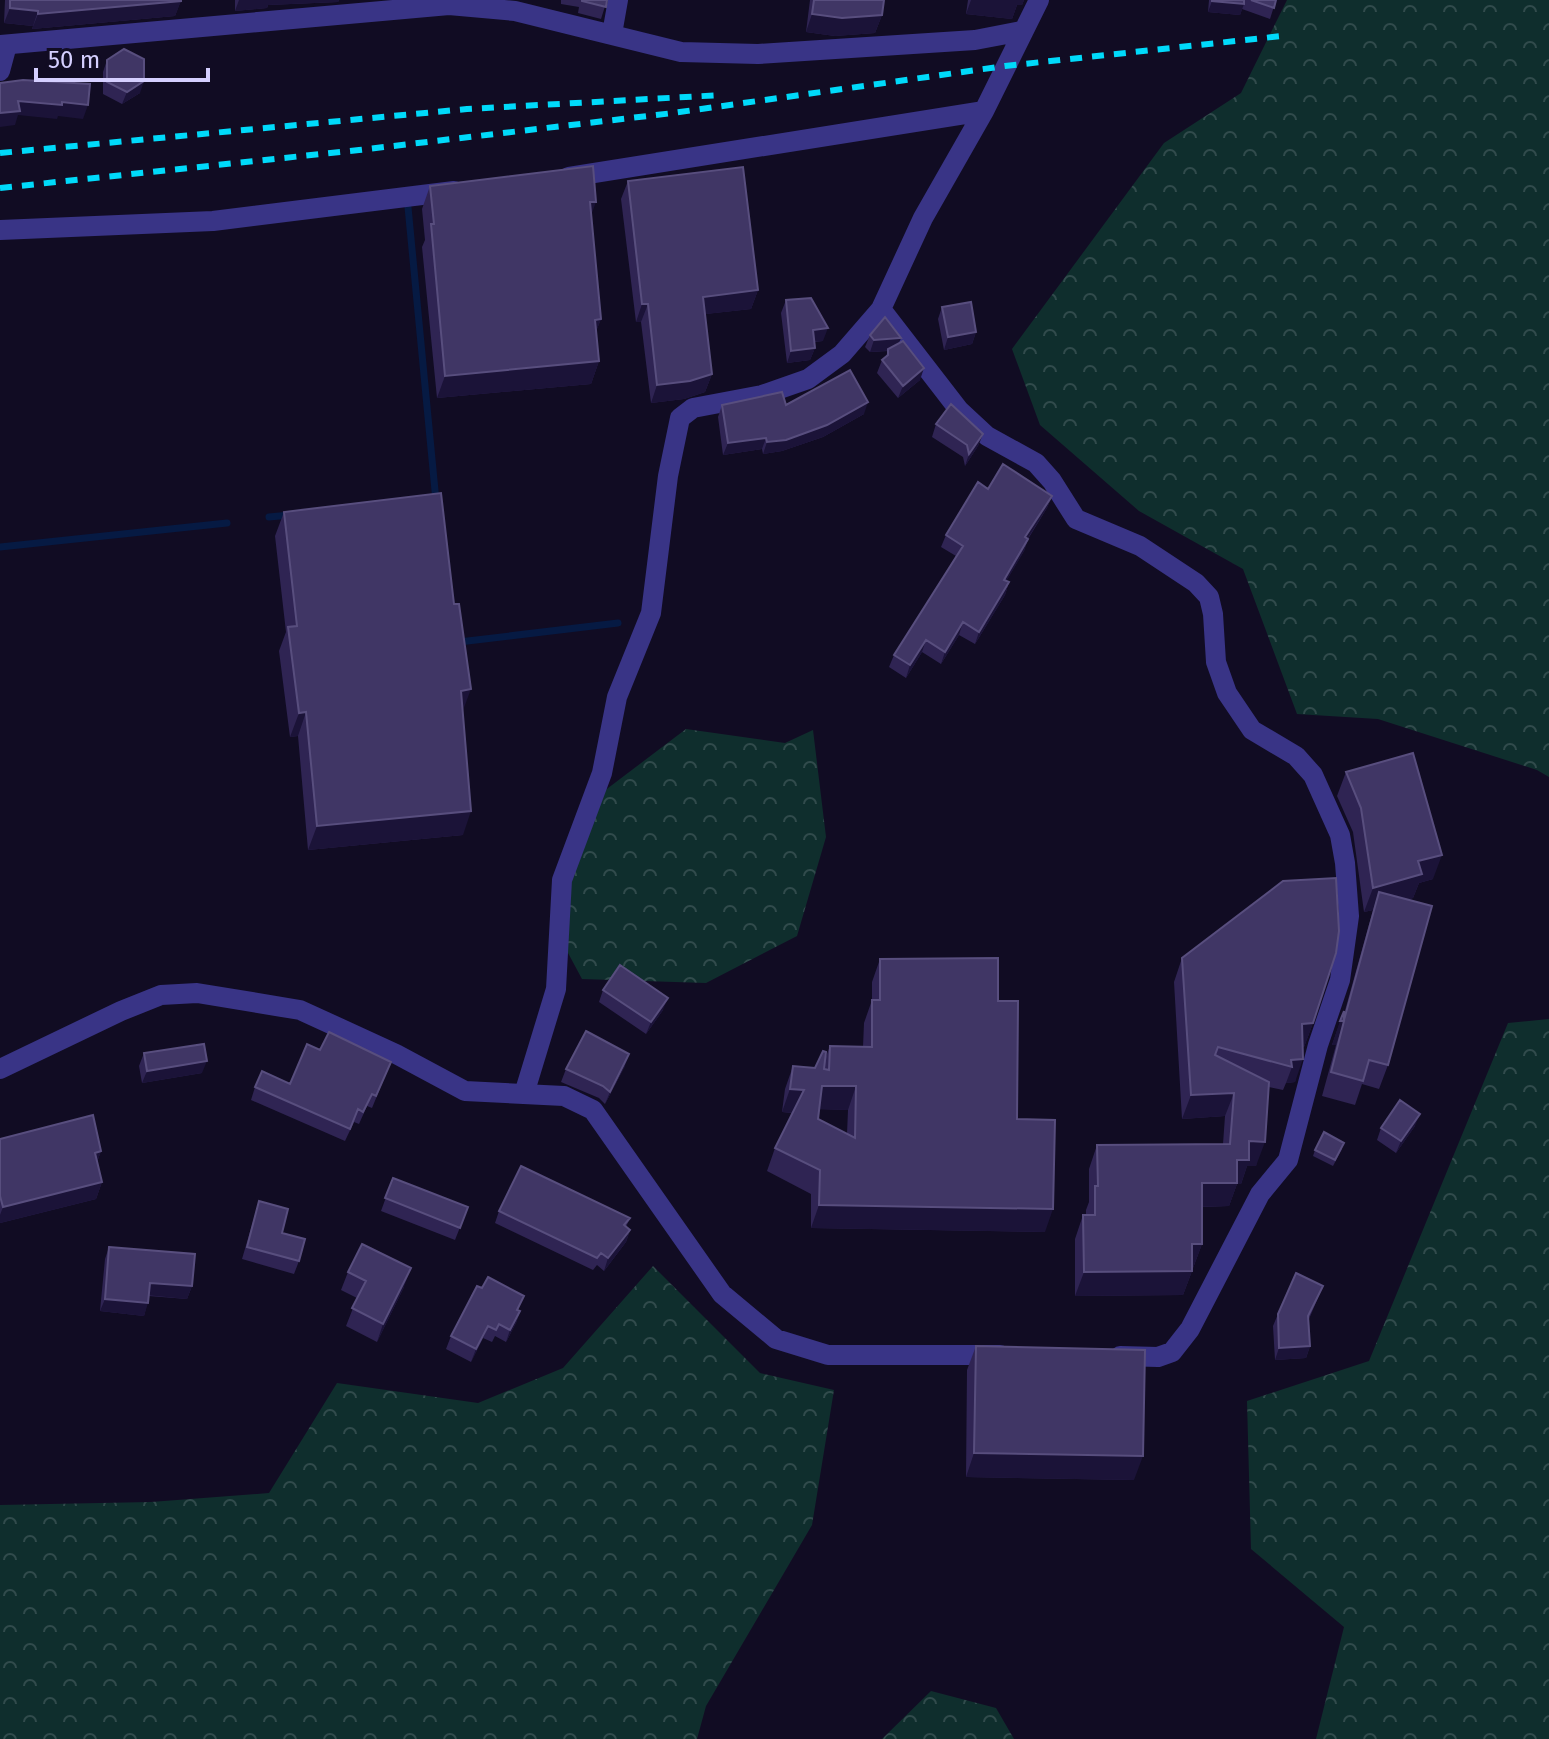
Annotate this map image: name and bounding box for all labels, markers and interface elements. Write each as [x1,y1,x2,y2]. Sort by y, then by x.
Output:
scale bar [36,32,208,82]
text: 50 m [48,46,100,74]

